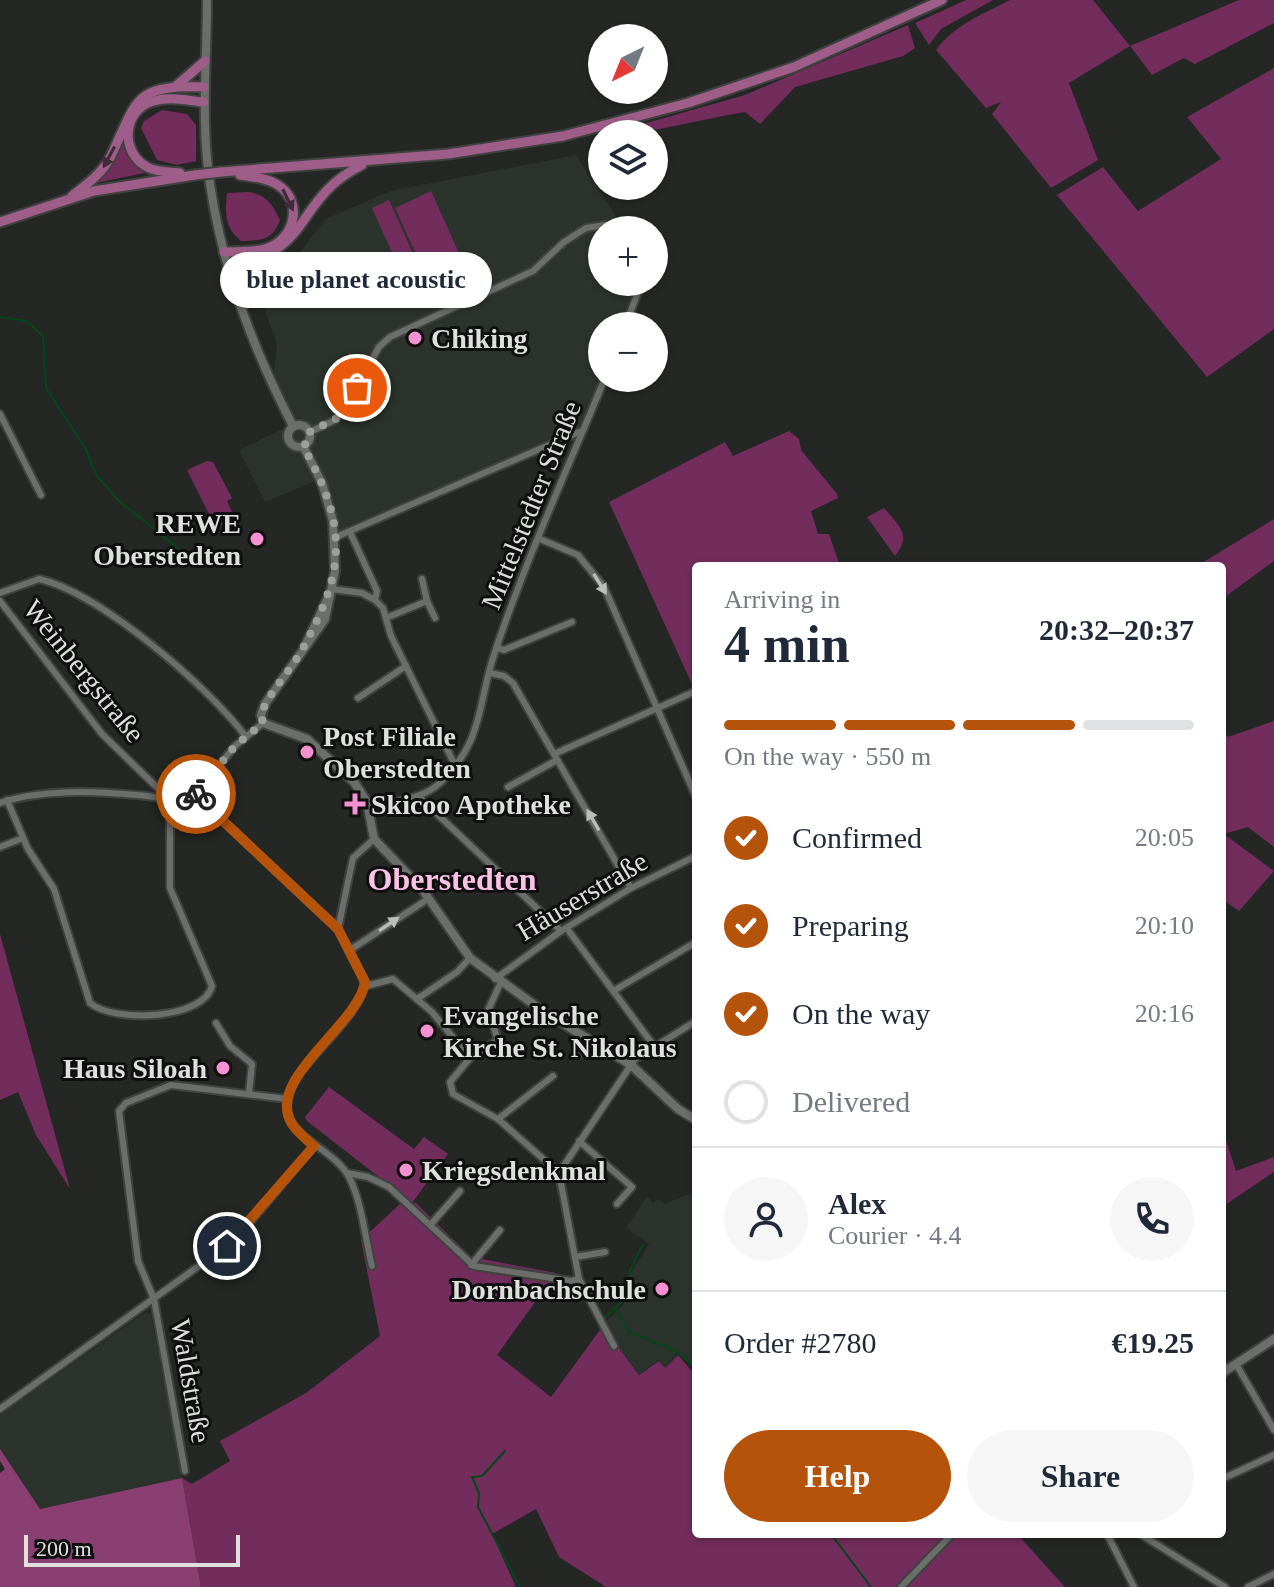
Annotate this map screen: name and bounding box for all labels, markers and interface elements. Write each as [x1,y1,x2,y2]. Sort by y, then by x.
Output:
north arrow [588,24,668,104]
map controls [588,24,668,392]
button: layers [588,120,668,200]
one-way arrow [102,146,116,168]
one-way arrow [281,189,295,212]
button: + [588,216,668,296]
callout: blue planet acoustic [221,252,493,308]
text: blue planet acoustic [246,265,466,294]
button: − [588,312,668,392]
place label: Chiking [431,323,528,354]
marker: Chiking [406,329,424,347]
pin [323,354,391,422]
icon: bag [335,366,379,410]
street label: Mittelstedter Straße [475,396,587,614]
place label: REWE Oberstedten [93,508,241,571]
marker: REWE Oberstedten [248,530,266,548]
one-way arrow [593,573,607,595]
text: Arriving in [724,585,840,614]
street label: Weinbergstraße [17,593,151,749]
text: 20:32–20:37 [1039,613,1194,646]
text: 4 min [724,616,850,673]
place label: Post Filiale Oberstedten [323,721,471,784]
text: On the way · 550 m [724,742,931,771]
marker: Post Filiale Oberstedten [298,743,316,761]
courier [156,754,236,834]
icon: bike [174,772,218,816]
place label: Skicoo Apotheke [371,789,571,820]
marker: Skicoo Apotheke [346,795,364,813]
one-way arrow [586,809,600,831]
icon: check [724,816,768,860]
text: Confirmed [792,821,922,854]
text: 20:05 [1135,823,1194,852]
street label: Häuserstraße [511,845,653,947]
district label: Oberstedten [368,861,537,897]
icon: check [724,904,768,948]
text: Preparing [792,909,909,942]
text: 20:10 [1135,911,1194,940]
one-way arrow [378,916,399,931]
icon: check [724,992,768,1036]
text: On the way [792,997,930,1030]
text: 20:16 [1135,999,1194,1028]
place label: Evangelische Kirche St. Nikolaus [443,1000,677,1063]
marker: Evangelische Kirche St. Nikolaus [418,1022,436,1040]
place label: Haus Siloah [63,1053,207,1084]
marker: Haus Siloah [214,1059,232,1077]
text: Delivered [792,1085,910,1118]
place label: Kriegsdenkmal [422,1155,606,1186]
marker: Kriegsdenkmal [397,1161,415,1179]
button: person [724,1177,808,1261]
button: phone [1110,1177,1194,1261]
text: Alex [828,1187,886,1220]
pin [193,1212,261,1280]
text: Courier · 4.4 [828,1221,962,1250]
icon: home [205,1224,249,1268]
place label: Dornbachschule [452,1274,646,1305]
marker: Dornbachschule [653,1280,671,1298]
street label: Waldstraße [165,1317,217,1445]
text: Order #2780 [724,1326,876,1359]
text: €19.25 [1112,1326,1194,1359]
button: Help [724,1430,951,1522]
button: Share [967,1430,1194,1522]
scale bar [24,1531,240,1567]
text: 200 m [36,1536,92,1561]

